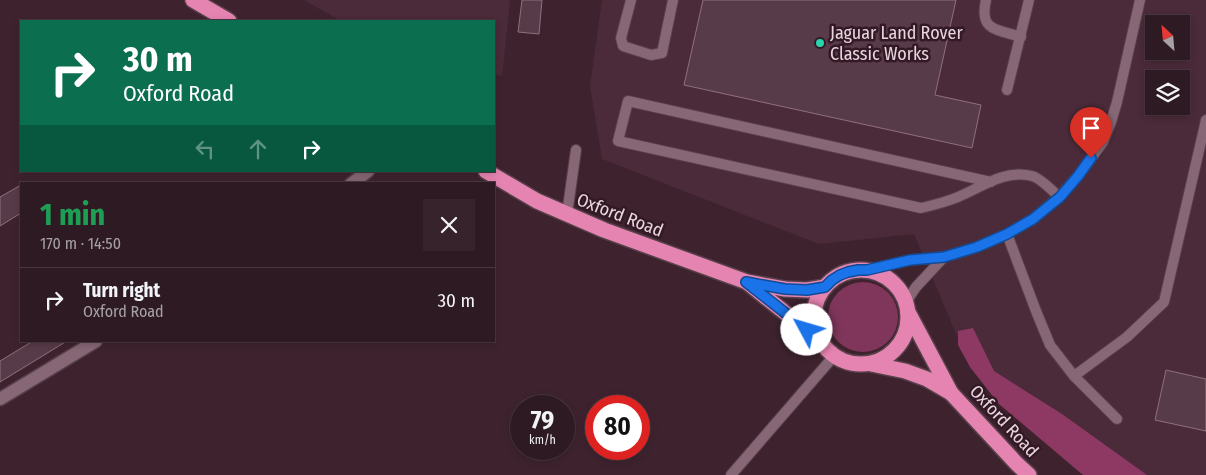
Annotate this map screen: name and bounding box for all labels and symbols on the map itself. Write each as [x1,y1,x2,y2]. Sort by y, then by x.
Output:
north arrow [1145,15,1190,60]
place label: Jaguar Land Rover Classic Works [830,22,963,65]
marker: Jaguar Land Rover Classic Works [814,37,826,49]
pin [1070,107,1112,158]
street label: Oxford Road [574,188,666,242]
position arrow [780,303,832,355]
street label: Oxford Road [965,380,1043,462]
speed limit sign: 80 [585,395,650,460]

